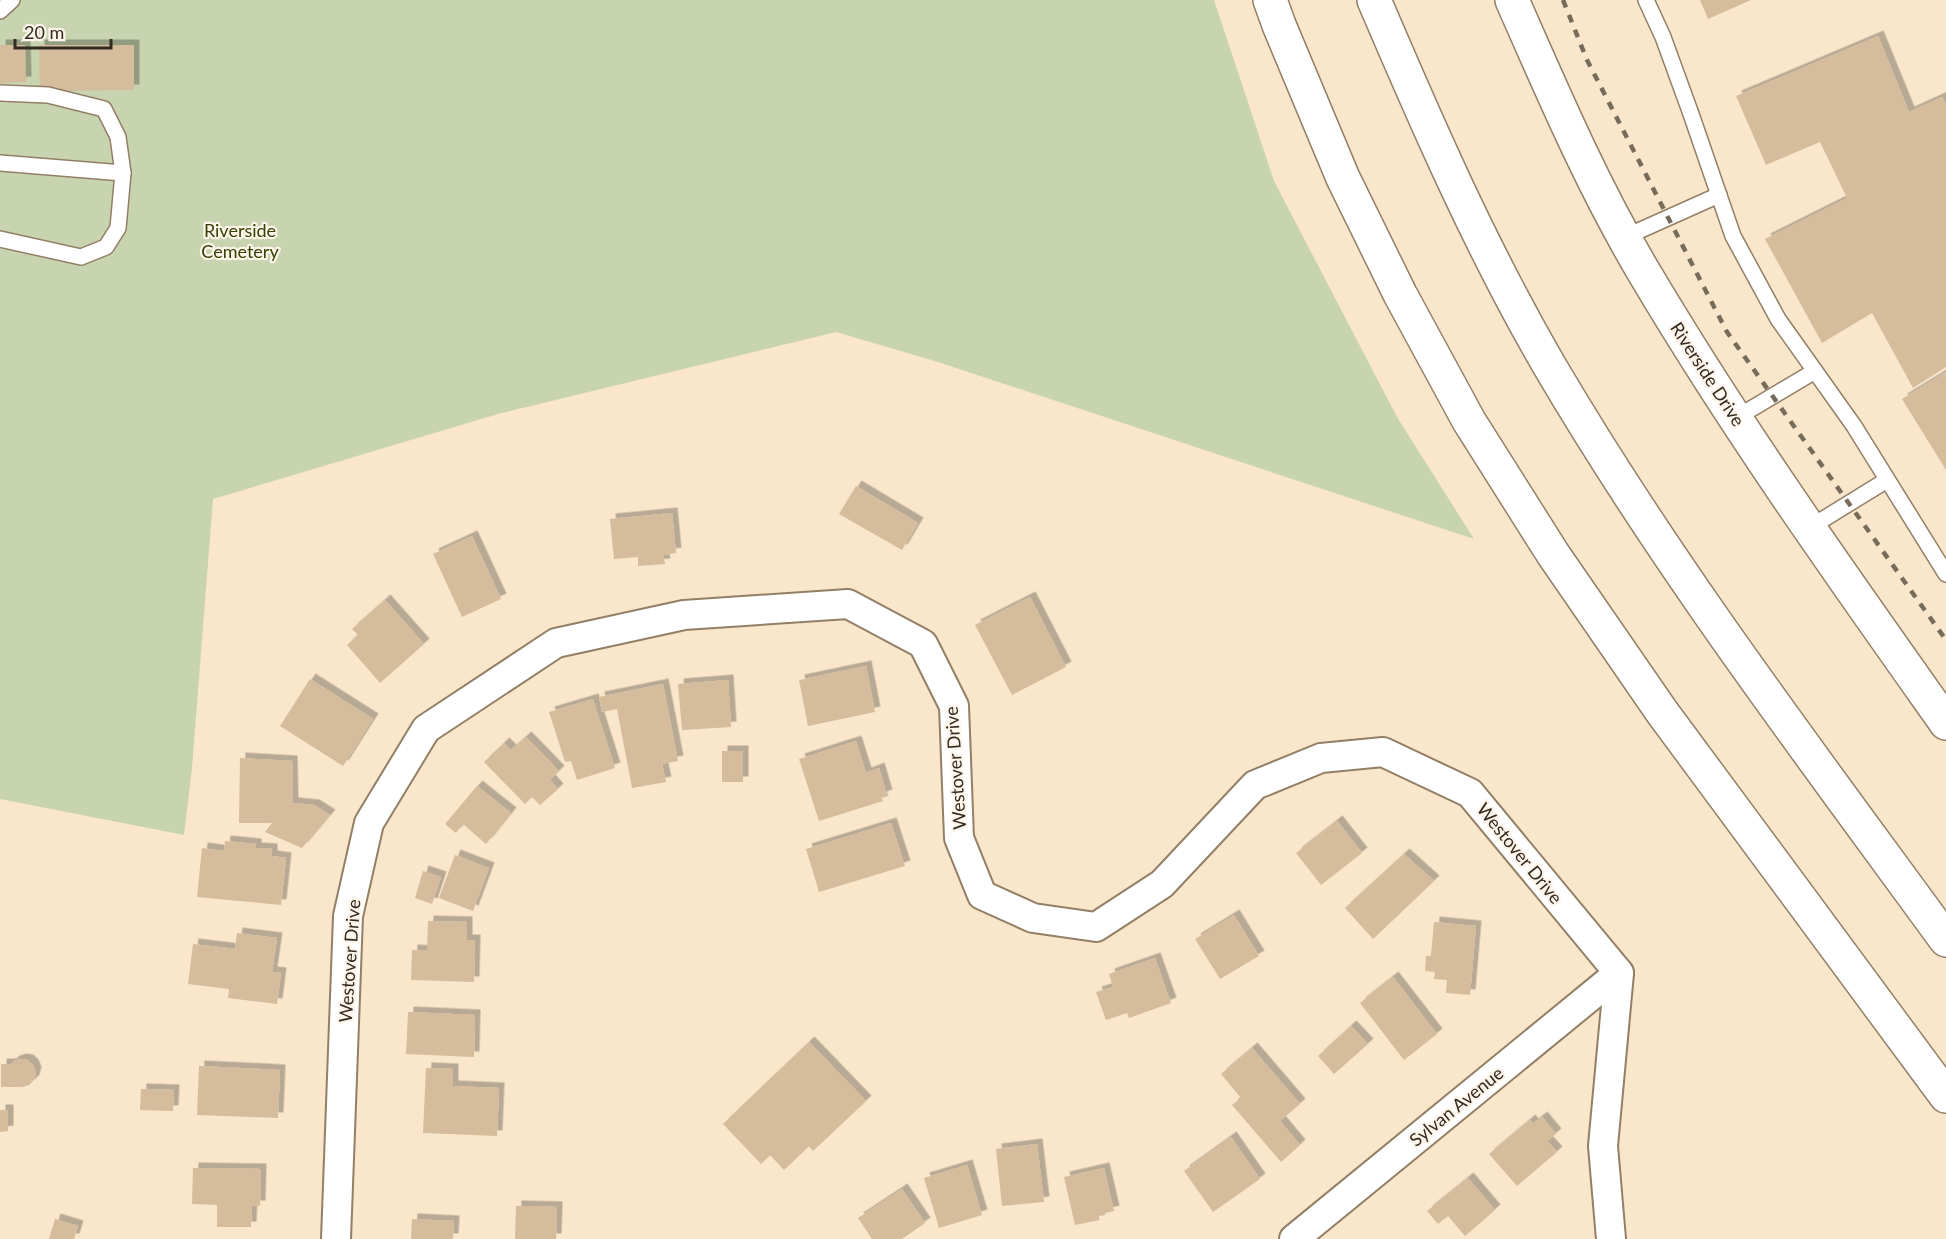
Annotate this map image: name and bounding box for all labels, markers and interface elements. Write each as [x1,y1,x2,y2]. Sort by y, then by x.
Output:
scale bar [15,12,111,50]
text: 20 m [24,21,64,43]
park label: Riverside Cemetery [201,219,279,262]
street label: Riverside Drive [1666,318,1750,430]
street label: Westover Drive [940,706,970,830]
street label: Westover Drive [1473,798,1567,908]
street label: Westover Drive [334,899,364,1023]
street label: Sylvan Avenue [1405,1061,1507,1151]

